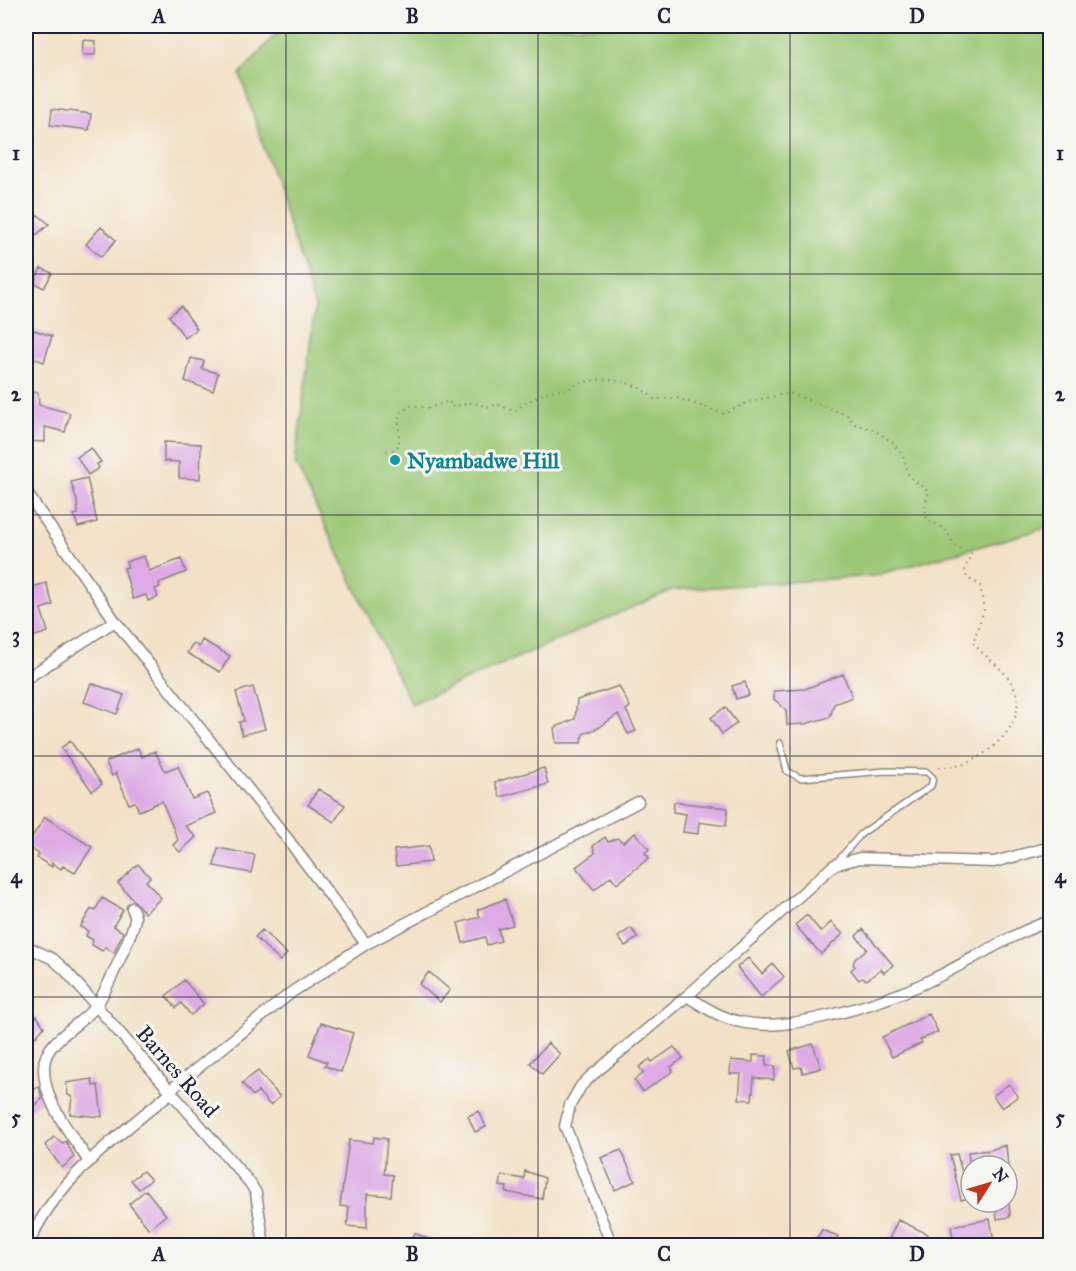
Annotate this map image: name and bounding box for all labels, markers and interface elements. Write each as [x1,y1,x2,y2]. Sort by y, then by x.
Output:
text: A [150,4,166,28]
text: B [405,4,419,28]
text: C [657,4,671,28]
text: D [909,4,925,28]
text: 1 [12,141,20,165]
text: 1 [1056,141,1064,165]
text: 2 [11,382,22,406]
text: 2 [1055,382,1066,406]
place label: Nyambadwe Hill [407,447,560,474]
marker: Nyambadwe Hill [388,453,402,467]
text: 3 [12,623,20,648]
text: 3 [1056,623,1064,648]
text: 4 [10,864,22,889]
text: 4 [1054,864,1066,889]
street label: Barnes Road [130,1020,225,1123]
text: 5 [11,1105,21,1129]
text: 5 [1055,1105,1065,1129]
north arrow [959,1154,1019,1214]
text: N [989,1164,1013,1187]
text: A [150,1242,166,1266]
text: B [405,1242,419,1266]
text: C [657,1242,671,1266]
text: D [909,1242,925,1266]

